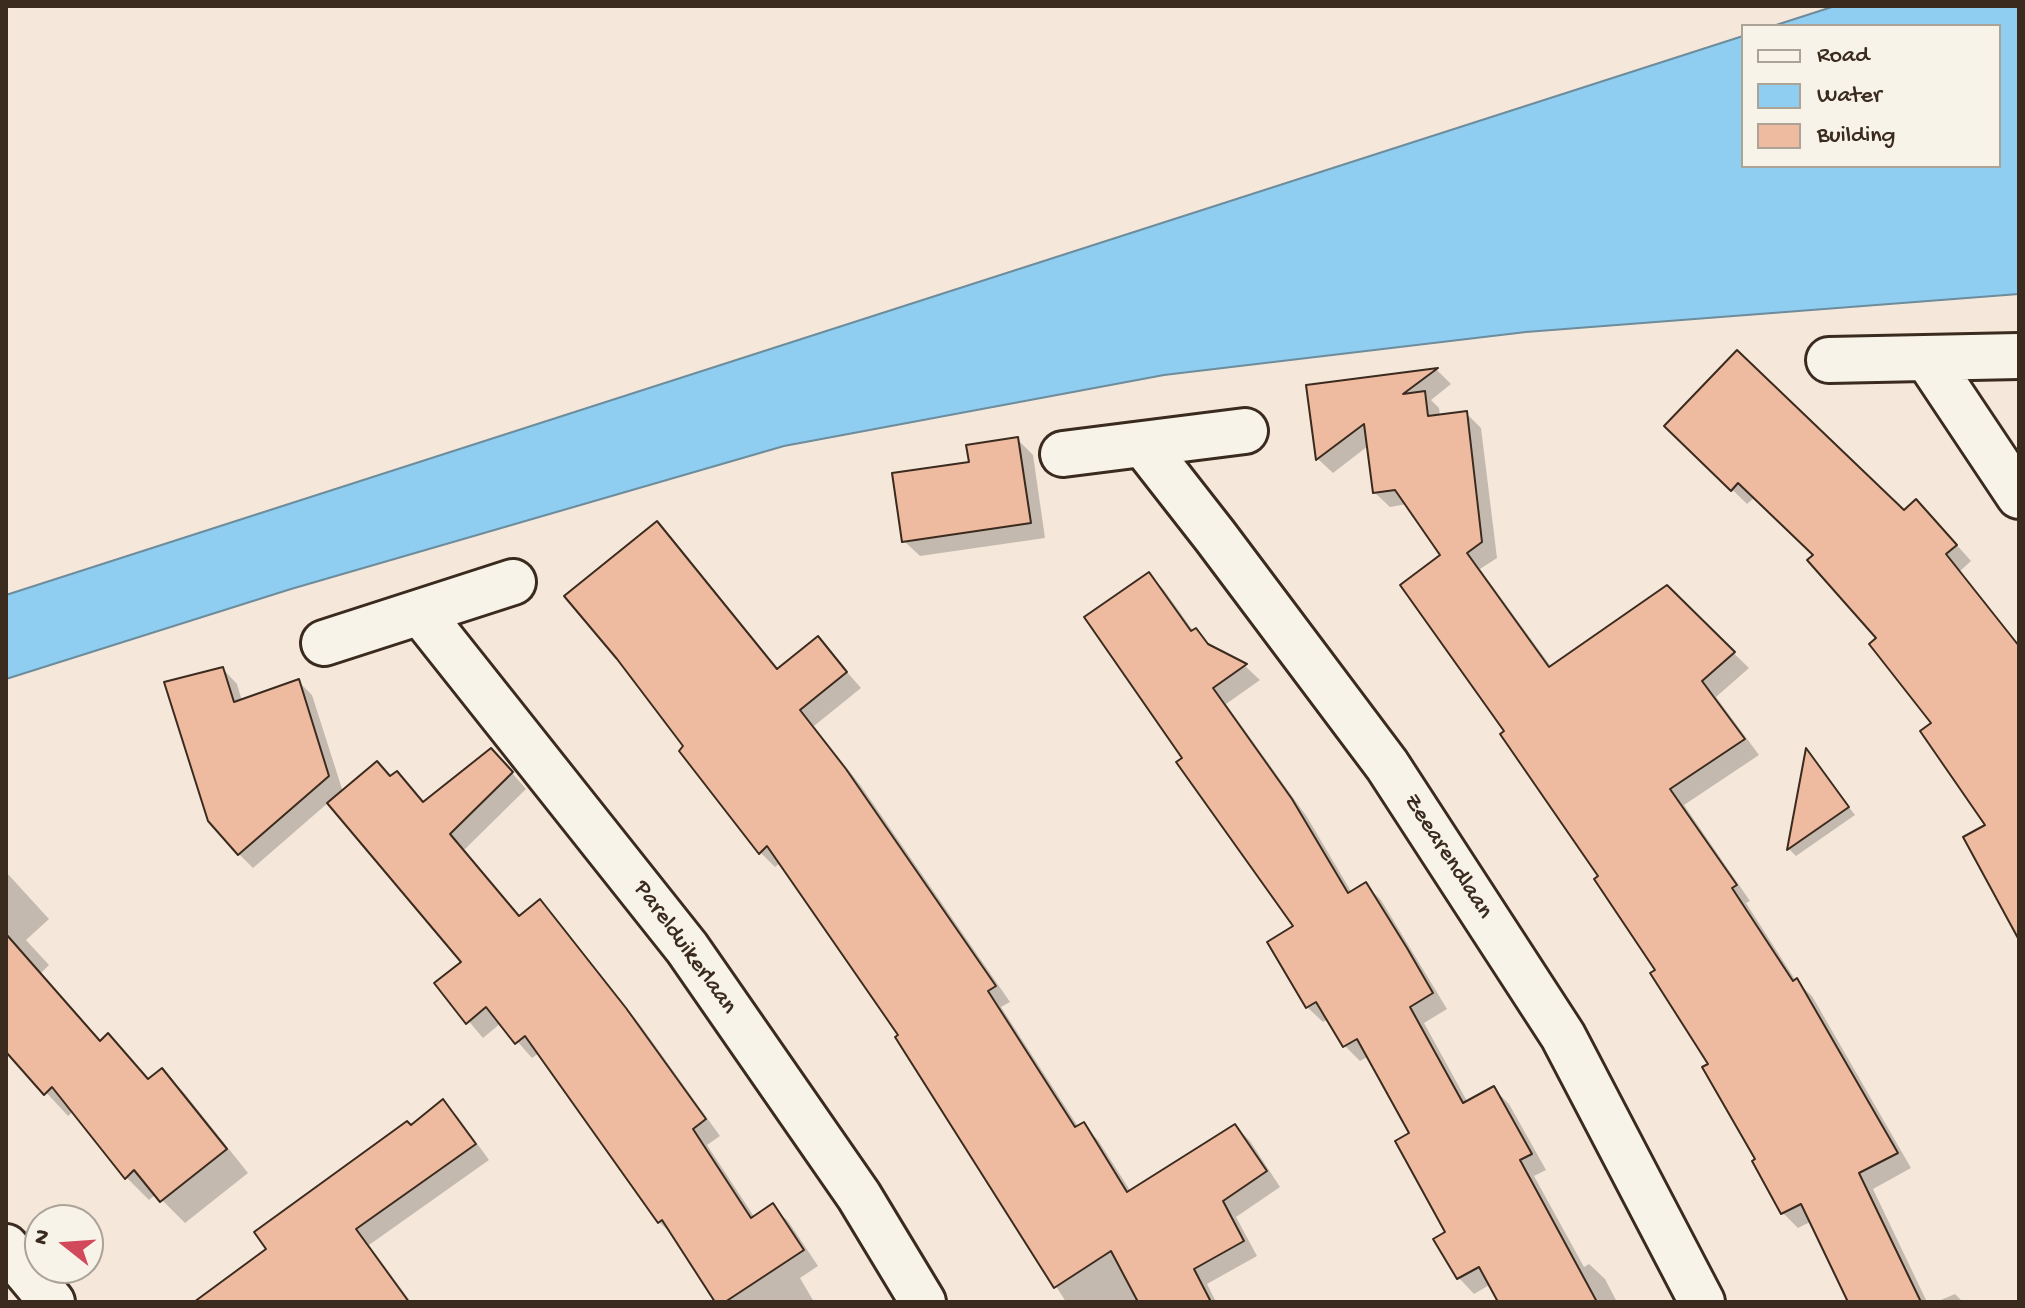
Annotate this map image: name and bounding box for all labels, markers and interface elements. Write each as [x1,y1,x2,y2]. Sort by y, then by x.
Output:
legend [1741,24,2001,168]
text: Road [1817,42,1869,71]
text: Water [1817,82,1881,111]
text: Building [1817,122,1895,151]
street label: Zeearendlaan [1396,789,1498,925]
street label: Parelduikerlaan [626,876,742,1020]
north arrow [24,1204,104,1284]
text: N [28,1227,57,1248]

